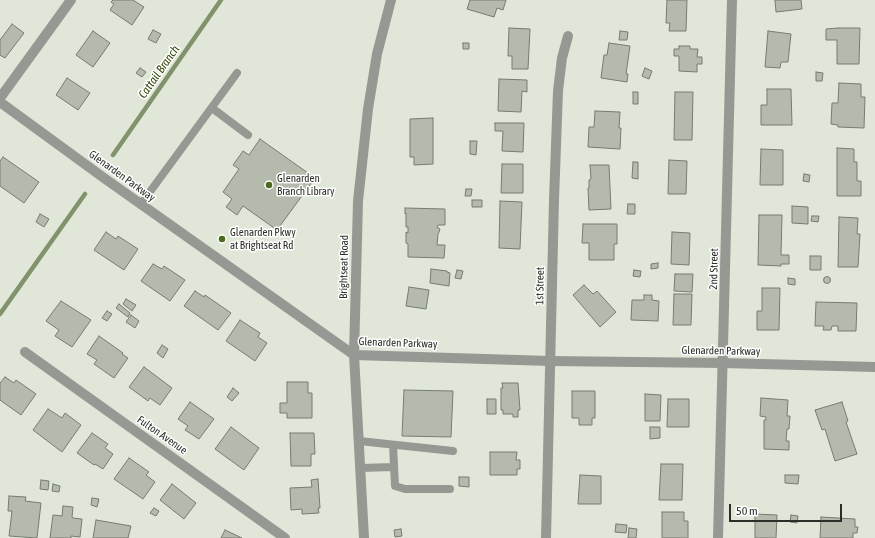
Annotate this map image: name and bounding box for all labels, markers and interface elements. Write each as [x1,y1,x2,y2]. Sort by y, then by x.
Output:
water label: Cattail Branch [135,43,183,101]
street label: Glenarden Parkway [86,147,158,205]
place label: Glenarden Branch Library [277,172,335,198]
marker: Glenarden Branch Library [264,180,274,190]
place label: Glenarden Pkwy at Brightseat Rd [230,226,296,252]
marker: Glenarden Pkwy at Brightseat Rd [217,234,227,244]
street label: Brightseat Road [337,235,351,299]
street label: 2nd Street [707,248,721,290]
street label: 1st Street [533,267,547,305]
street label: Glenarden Parkway [358,335,438,351]
street label: Glenarden Parkway [681,344,761,358]
street label: Fulton Avenue [134,413,190,457]
scale bar [731,496,844,522]
text: 50 m [736,504,758,518]

